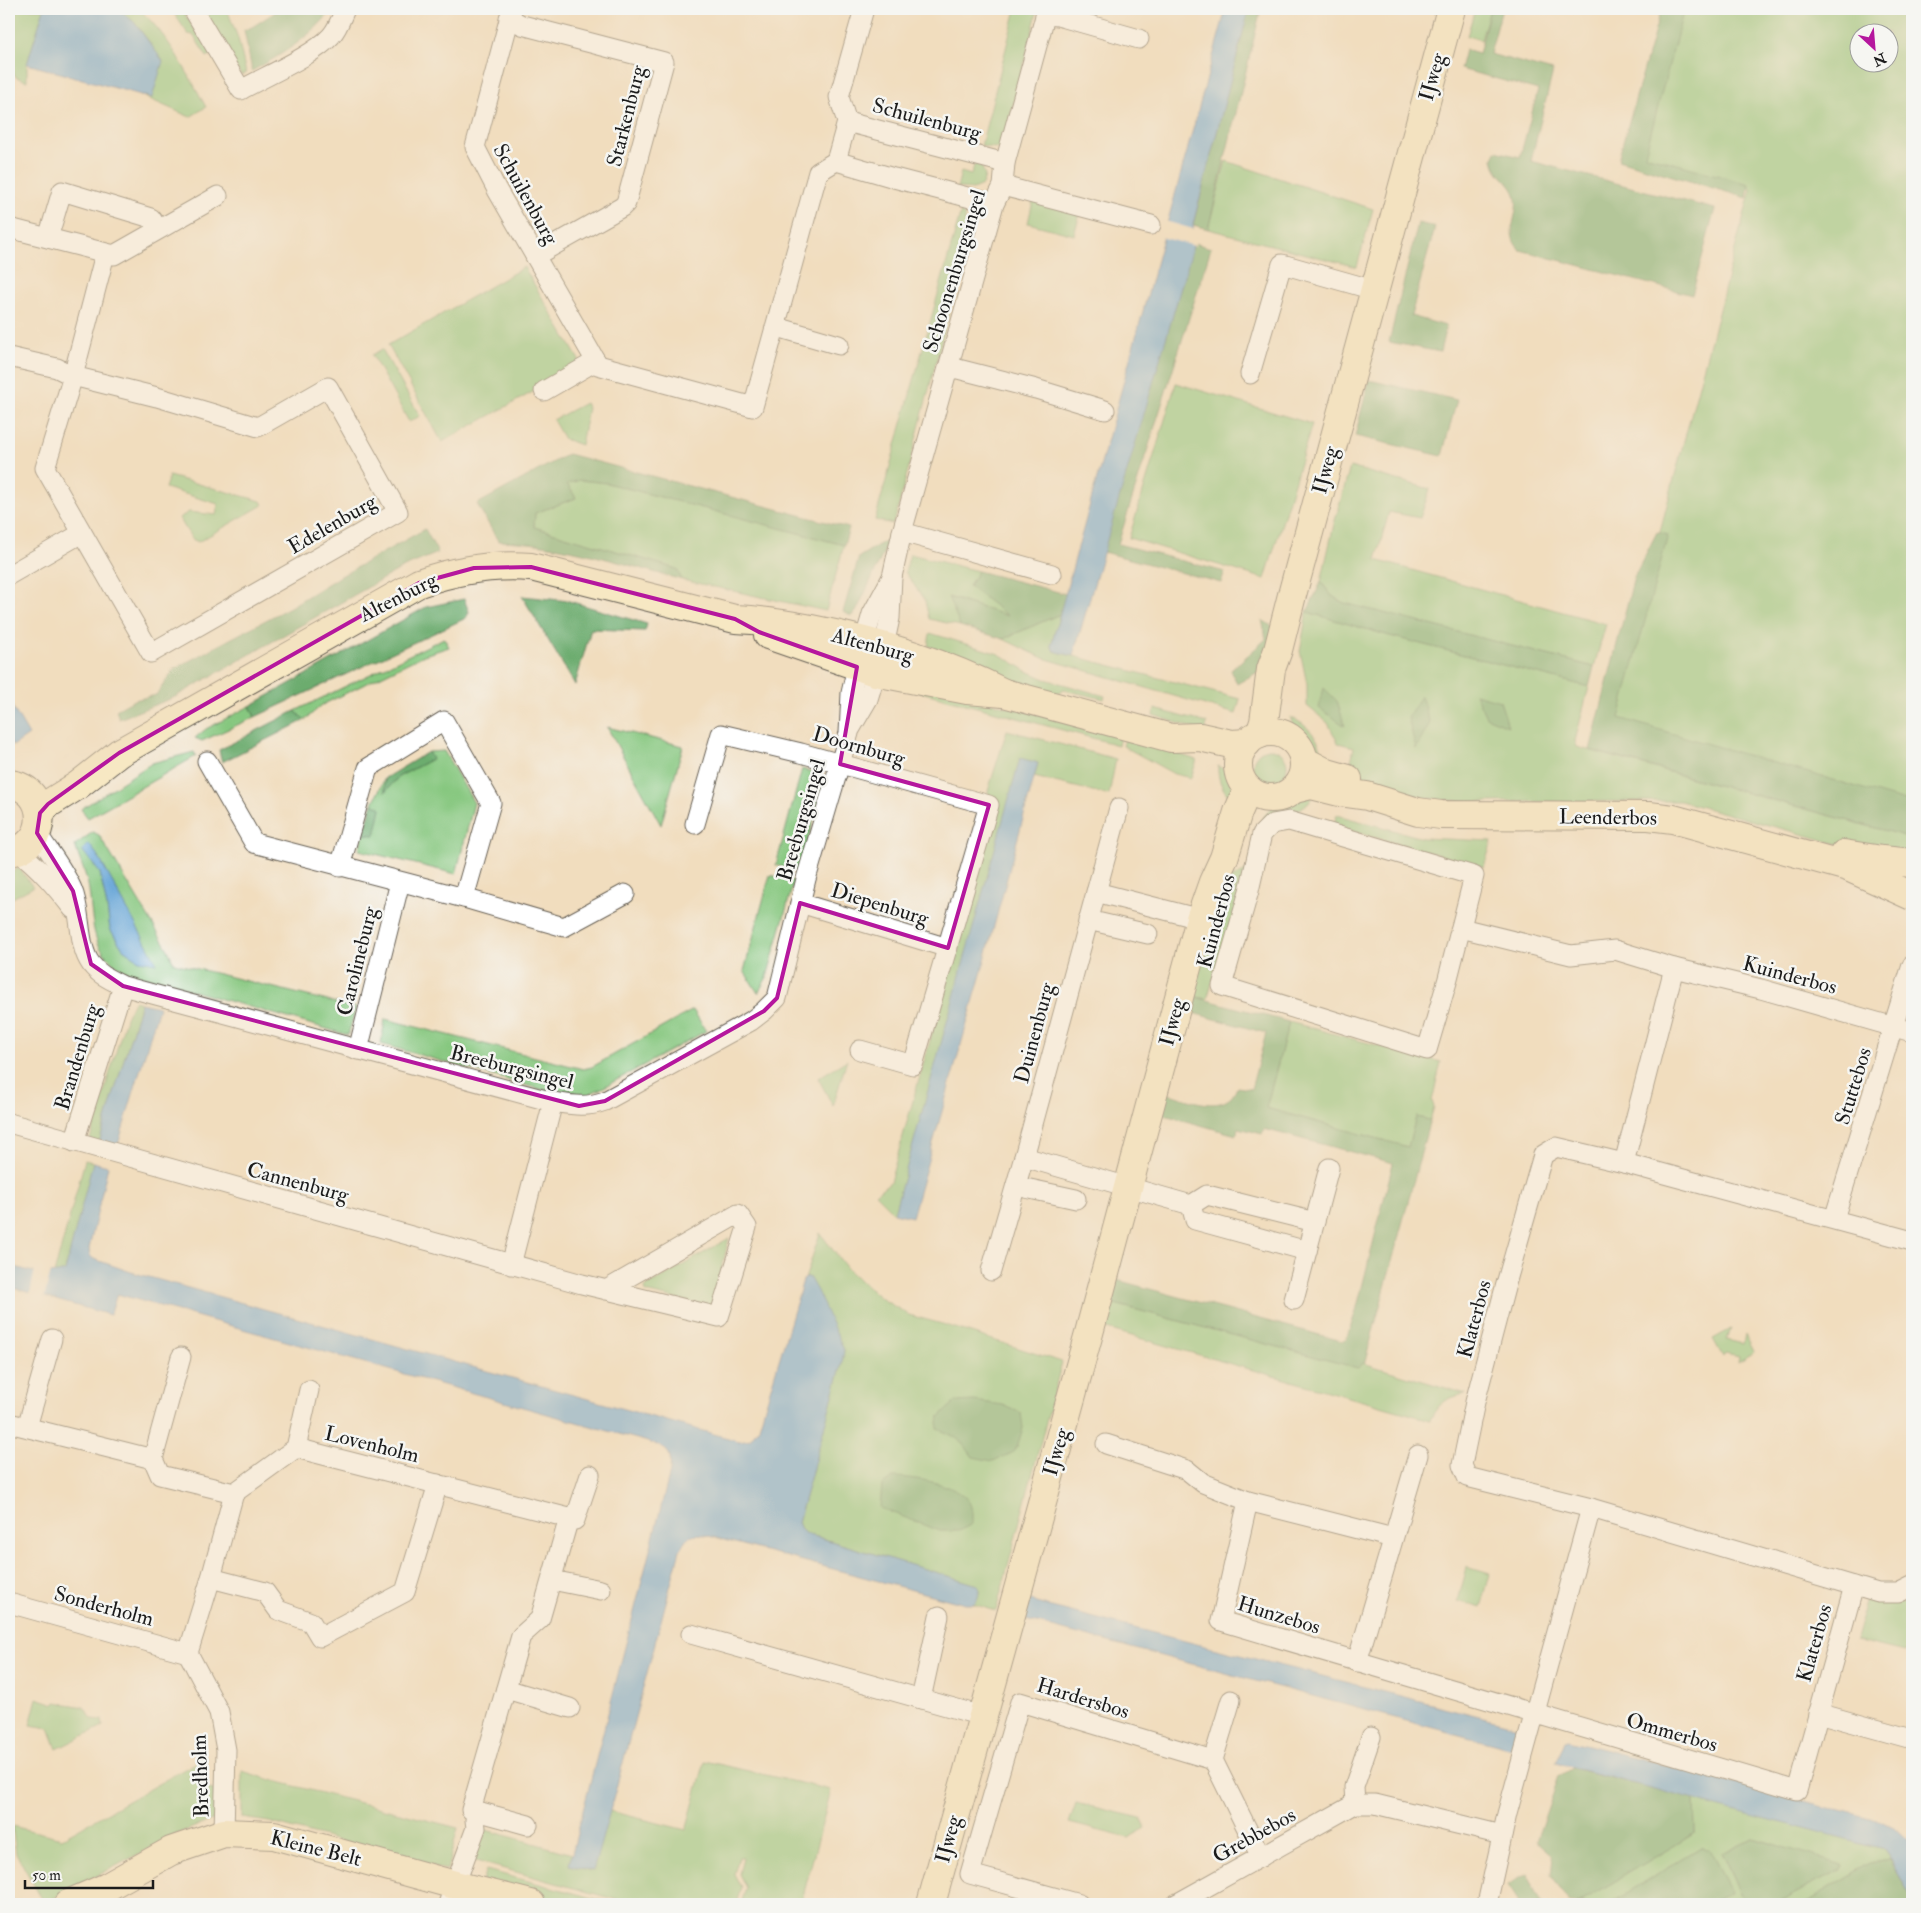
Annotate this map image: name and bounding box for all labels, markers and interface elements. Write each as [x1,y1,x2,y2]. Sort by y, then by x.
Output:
north arrow [1848,22,1898,72]
text: N [1870,48,1890,70]
street label: IJweg [1413,50,1452,104]
street label: Starkenburg [601,62,652,170]
street label: Schuilenburg [870,92,985,147]
street label: Schuilenburg [487,139,565,250]
street label: Schoonenburgsingel [917,186,992,356]
street label: IJweg [1306,443,1345,497]
street label: Edelenburg [283,488,382,561]
street label: Altenburg [354,566,442,629]
street label: Altenburg [828,621,918,670]
street label: Doornburg [809,720,909,773]
street label: Breeburgsingel [771,755,832,885]
street label: Leenderbos [1559,803,1657,832]
street label: Kuinderbos [1191,871,1242,971]
street label: Diepenburg [828,877,933,932]
street label: Carolineburg [331,903,384,1018]
street label: Kuinderbos [1740,950,1840,1001]
street label: Duinenburg [1008,979,1061,1086]
street label: IJweg [1153,995,1192,1049]
street label: Brandenburg [49,1000,107,1114]
street label: Breeburgsingel [447,1039,577,1096]
street label: Stuttebos [1829,1044,1878,1128]
street label: Cannenburg [244,1156,352,1209]
street label: Klaterbos [1451,1277,1498,1361]
street label: Lovenholm [322,1420,422,1469]
street label: IJweg [1037,1425,1076,1479]
street label: Sonderholm [51,1580,157,1633]
street label: Hunzebos [1234,1590,1324,1641]
street label: Klaterbos [1791,1601,1838,1685]
street label: Hardersbos [1033,1672,1132,1725]
street label: Ommerbos [1623,1707,1721,1758]
street label: Bredholm [186,1734,215,1818]
street label: Grebbebos [1208,1802,1301,1869]
street label: IJweg [929,1812,968,1866]
street label: Kleine Belt [268,1824,364,1873]
scale bar [25,1858,152,1890]
text: 50 m [32,1866,61,1885]

